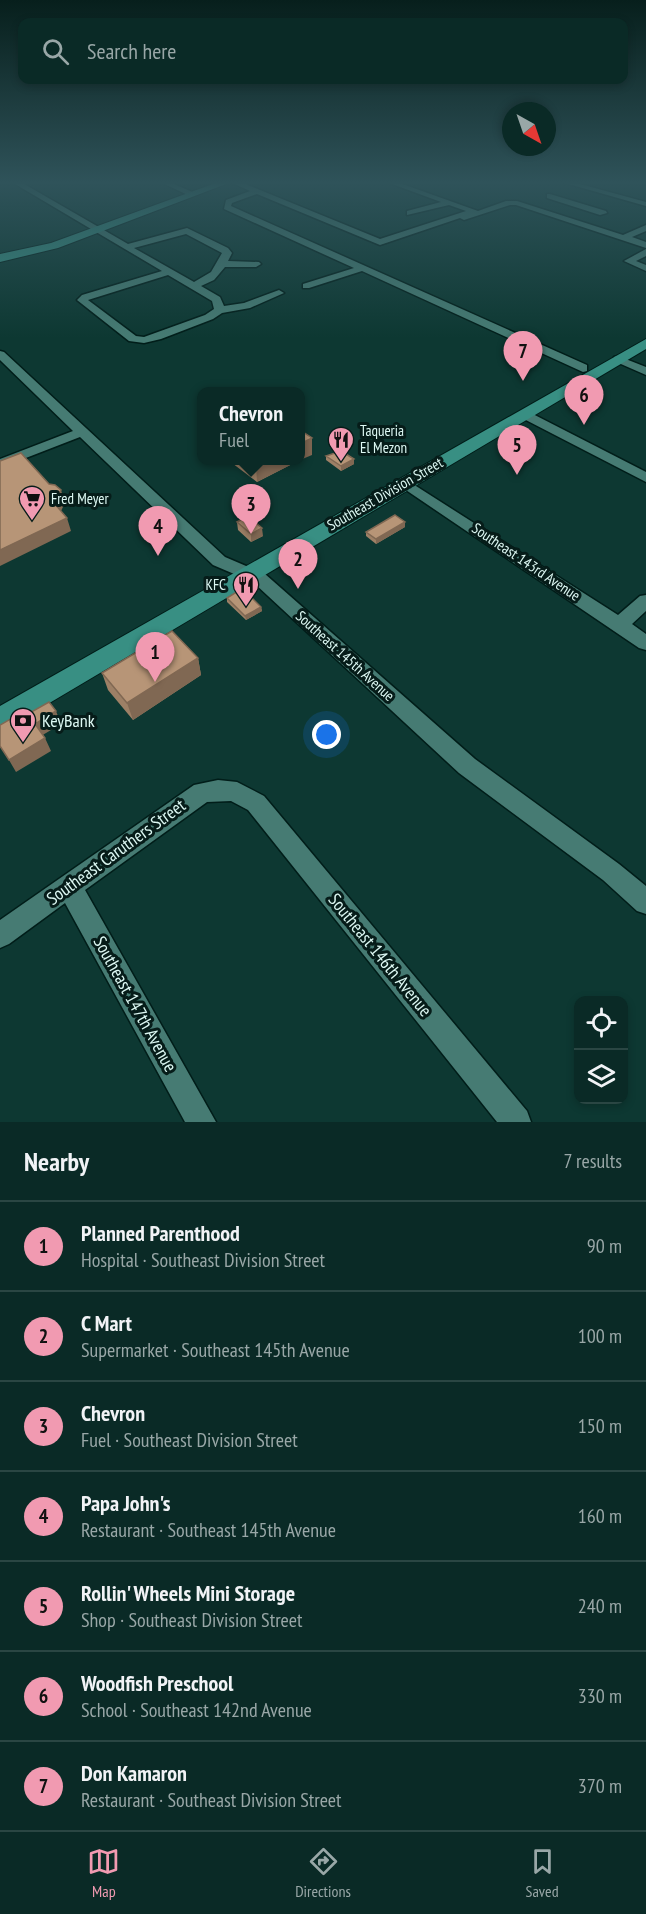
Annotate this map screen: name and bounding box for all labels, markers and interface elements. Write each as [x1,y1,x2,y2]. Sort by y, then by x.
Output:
search box [18,18,628,84]
icon: search [39,35,72,68]
text: Search here [87,37,176,65]
north arrow [502,102,556,156]
pin: 7 [504,332,542,381]
pin: 6 [564,376,604,425]
popup [197,387,305,465]
text: Chevron [219,399,283,427]
place label: Taqueria El Mezon [360,421,407,457]
restaurant icon: Taqueria El Mezon [326,425,356,463]
pin: 5 [498,426,536,475]
text: Fuel [219,427,249,453]
street label: Southeast Division Street [323,453,446,534]
supermarket icon: Fred Meyer [17,484,47,522]
pin: 3 [232,484,270,534]
place label: Fred Meyer [51,489,110,508]
pin: 4 [138,506,178,556]
street label: Southeast 143rd Avenue [469,518,584,605]
pin: 2 [278,540,318,589]
restaurant icon: KFC [231,570,261,608]
place label: KFC [206,575,226,594]
street label: Southeast 145th Avenue [292,606,399,705]
pin: 1 [136,632,174,682]
bank icon: KeyBank [8,706,38,744]
place label: KeyBank [42,709,95,732]
your location [312,720,341,749]
street label: Southeast Caruthers Street [42,793,190,910]
street label: Southeast 146th Avenue [324,889,437,1021]
street label: Southeast 147th Avenue [89,932,182,1076]
map controls [574,996,628,1104]
button: locate [574,996,628,1050]
button: layers [574,1050,628,1104]
text: Nearby [24,1145,89,1178]
text: 7 results [564,1148,622,1174]
text: Planned Parenthood [81,1219,240,1247]
text: 1 [39,1233,48,1259]
text: 90 m [587,1233,622,1259]
text: Hospital · Southeast Division Street [81,1247,325,1273]
text: C Mart [81,1309,132,1337]
text: 2 [39,1323,48,1349]
text: 100 m [578,1323,622,1349]
text: Supermarket · Southeast 145th Avenue [81,1337,350,1363]
text: Chevron [81,1399,145,1427]
text: 3 [39,1413,48,1439]
text: 150 m [578,1413,622,1439]
text: Fuel · Southeast Division Street [81,1427,298,1453]
text: Papa John's [81,1489,171,1517]
text: 4 [39,1503,48,1529]
text: 160 m [578,1503,622,1529]
text: Restaurant · Southeast 145th Avenue [81,1517,336,1543]
text: Rollin' Wheels Mini Storage [81,1579,295,1607]
text: 5 [39,1593,48,1619]
text: 240 m [578,1593,622,1619]
text: Shop · Southeast Division Street [81,1607,302,1633]
text: Woodfish Preschool [81,1669,233,1697]
text: 6 [39,1683,48,1709]
text: 330 m [578,1683,622,1709]
text: School · Southeast 142nd Avenue [81,1697,312,1723]
text: Don Kamaron [81,1759,187,1787]
text: 7 [39,1773,48,1799]
text: 370 m [578,1773,622,1799]
text: Restaurant · Southeast Division Street [81,1787,342,1813]
tab: Map [87,1845,120,1901]
tab: Directions [295,1845,351,1901]
tab: Saved [526,1845,559,1901]

